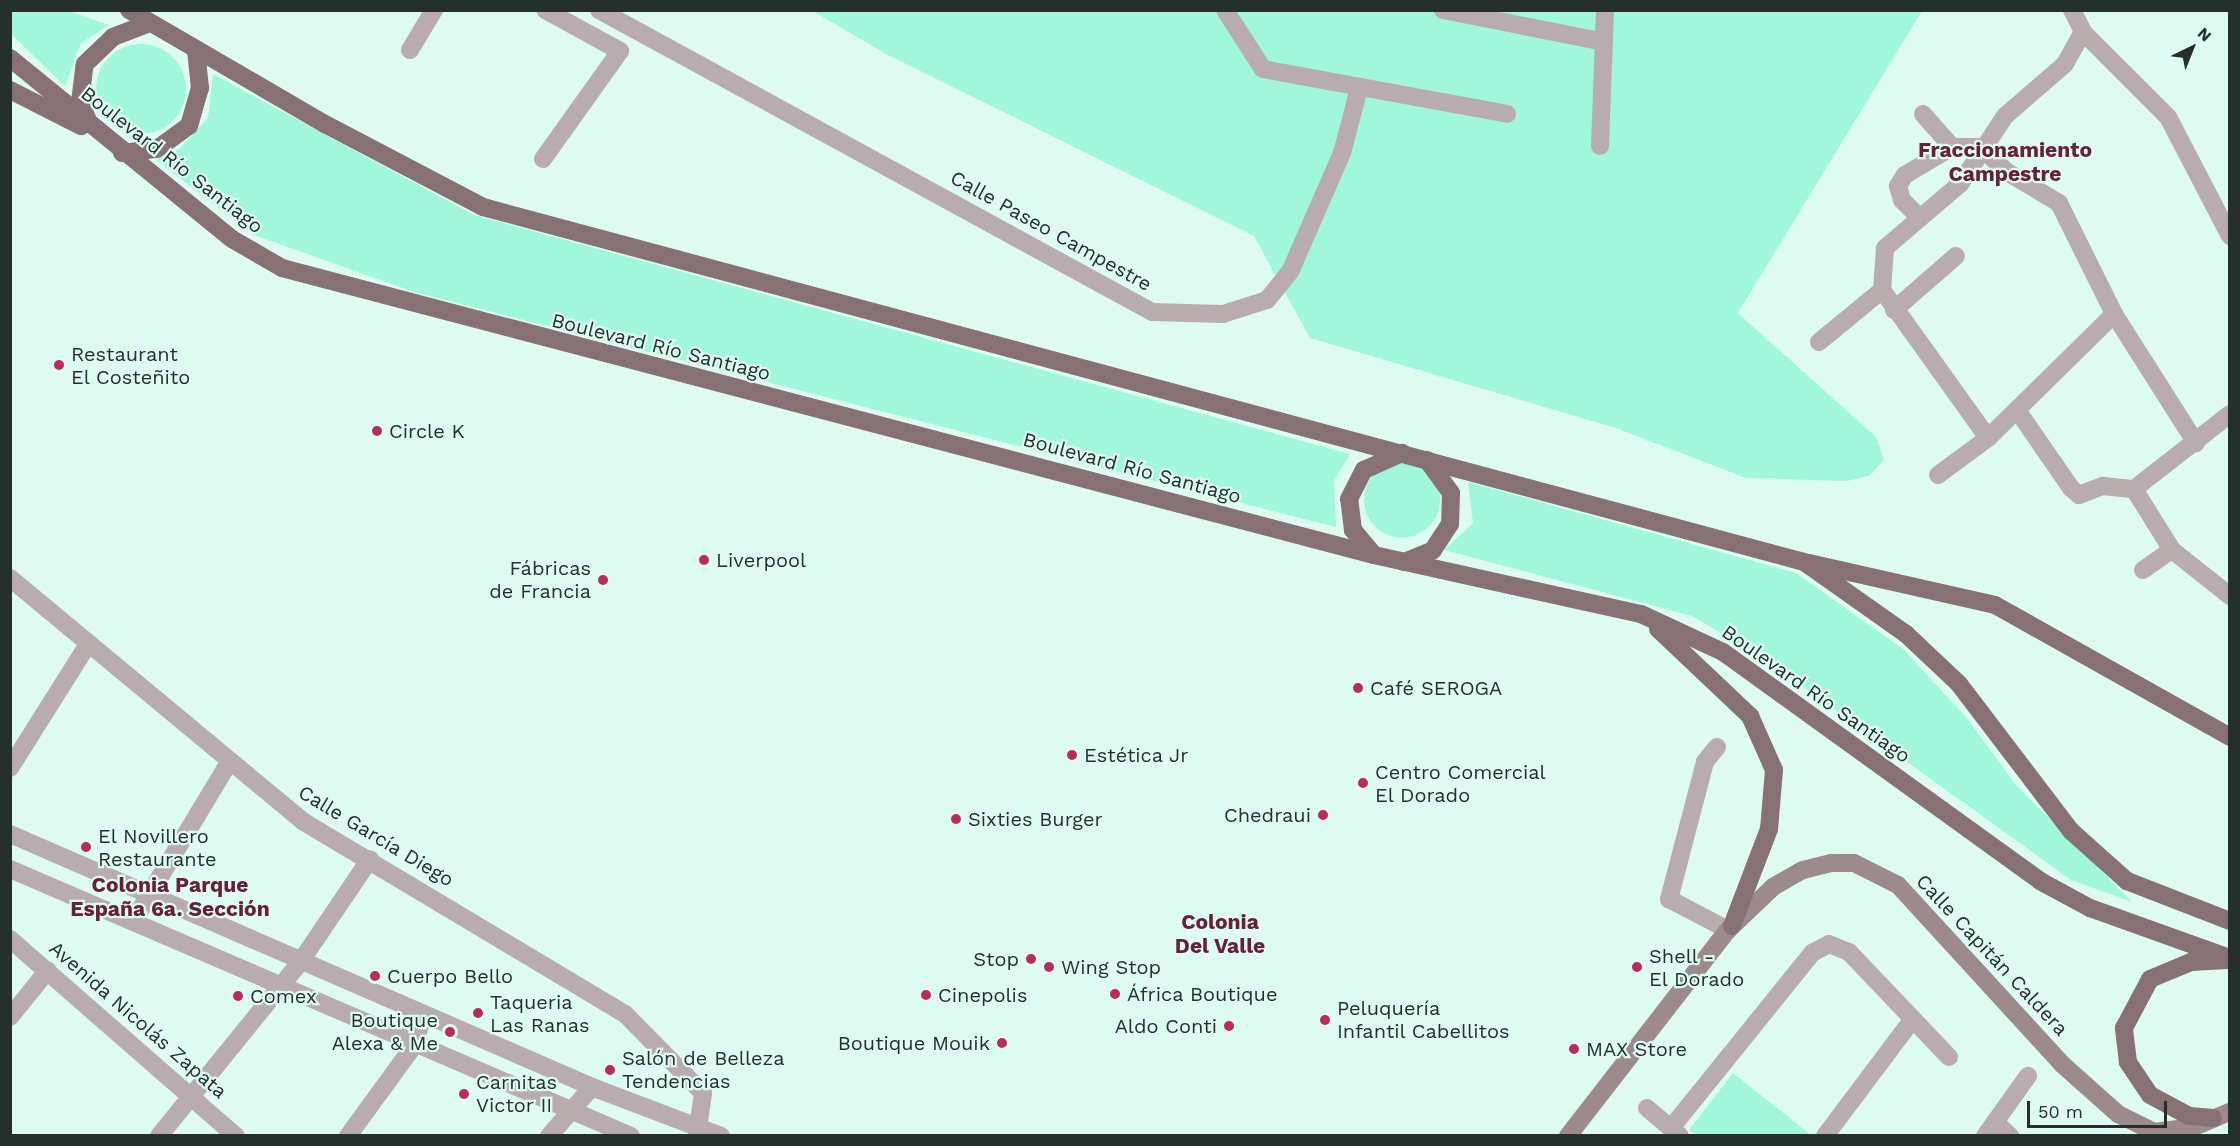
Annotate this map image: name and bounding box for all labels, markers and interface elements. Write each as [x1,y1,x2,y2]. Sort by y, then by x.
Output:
north arrow [2162,18,2222,78]
text: N [2194,23,2215,45]
street label: Boulevard Río Santiago [76,81,268,239]
district label: Fraccionamiento Campestre [1918,137,2092,187]
street label: Calle Paseo Campestre [946,166,1156,296]
street label: Boulevard Río Santiago [549,308,773,386]
place label: Restaurant El Costeñito [71,342,191,389]
marker: Restaurant El Costeñito [52,358,66,372]
place label: Circle K [389,419,465,443]
marker: Circle K [370,424,384,438]
street label: Boulevard Río Santiago [1020,427,1244,509]
place label: Liverpool [716,548,806,572]
marker: Liverpool [697,553,711,567]
place label: Fábricas de Francia [489,556,591,603]
marker: Fábricas de Francia [596,573,610,587]
street label: Boulevard Río Santiago [1717,620,1915,768]
place label: Café SEROGA [1370,676,1502,700]
marker: Café SEROGA [1351,681,1365,695]
place label: Estética Jr [1084,743,1189,767]
marker: Estética Jr [1065,748,1079,762]
place label: Centro Comercial El Dorado [1375,760,1546,807]
marker: Centro Comercial El Dorado [1356,776,1370,790]
street label: Calle García Diego [294,780,458,892]
place label: Chedraui [1224,803,1311,827]
place label: Sixties Burger [968,807,1103,831]
marker: Chedraui [1316,808,1330,822]
marker: Sixties Burger [949,812,963,826]
place label: El Novillero Restaurante [98,824,216,871]
marker: El Novillero Restaurante [79,840,93,854]
street label: Calle Capitán Caldera [1911,869,2073,1041]
district label: Colonia Parque España 6a. Sección [70,872,270,922]
district label: Colonia Del Valle [1174,909,1266,959]
street label: Avenida Nicolás Zapata [44,936,232,1104]
place label: Shell - El Dorado [1649,944,1745,991]
place label: Stop [973,947,1019,971]
marker: Stop [1024,952,1038,966]
place label: Wing Stop [1061,955,1161,979]
marker: Wing Stop [1042,960,1056,974]
marker: Shell - El Dorado [1630,960,1644,974]
place label: Cuerpo Bello [387,964,513,988]
marker: Cuerpo Bello [368,969,382,983]
place label: África Boutique [1127,982,1278,1006]
place label: Cinepolis [938,983,1027,1007]
place label: Comex [250,984,317,1008]
marker: África Boutique [1108,987,1122,1001]
marker: Cinepolis [919,988,933,1002]
marker: Comex [231,989,245,1003]
place label: Taqueria Las Ranas [490,990,589,1037]
place label: Peluquería Infantil Cabellitos [1337,996,1510,1043]
marker: Taqueria Las Ranas [471,1006,485,1020]
place label: Boutique Alexa & Me [331,1008,438,1055]
marker: Peluquería Infantil Cabellitos [1318,1013,1332,1027]
place label: Aldo Conti [1115,1014,1217,1038]
marker: Aldo Conti [1222,1019,1236,1033]
marker: Boutique Alexa & Me [443,1025,457,1039]
place label: Boutique Mouik [838,1031,990,1055]
marker: Boutique Mouik [995,1036,1009,1050]
place label: MAX Store [1586,1037,1687,1061]
marker: MAX Store [1567,1042,1581,1056]
place label: Salón de Belleza Tendencias [622,1046,785,1093]
marker: Salón de Belleza Tendencias [603,1063,617,1077]
place label: Carnitas Victor II [476,1070,557,1117]
marker: Carnitas Victor II [457,1087,471,1101]
scale bar [2030,1089,2170,1127]
text: 50 m [2038,1101,2083,1122]

